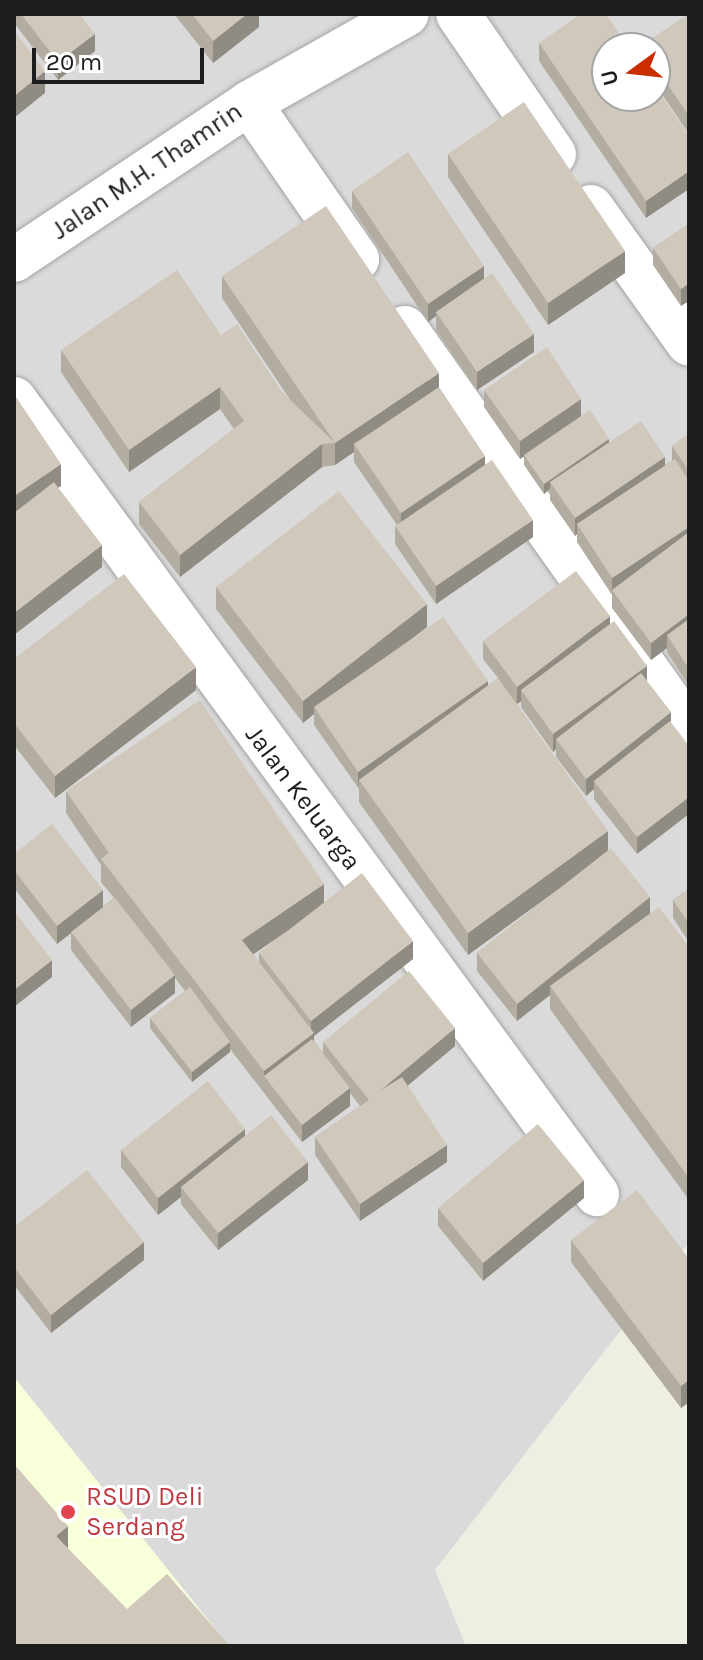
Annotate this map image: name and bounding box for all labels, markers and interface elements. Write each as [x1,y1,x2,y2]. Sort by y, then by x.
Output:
scale bar [36,32,208,82]
north arrow [591,32,671,112]
text: 20 m [46,48,102,76]
text: U [595,67,624,88]
street label: Jalan M.H. Thamrin [46,96,248,246]
street label: Jalan Keluarga [239,720,367,876]
place label: RSUD Deli Serdang [86,1481,203,1542]
marker: RSUD Deli Serdang [57,1501,79,1523]

